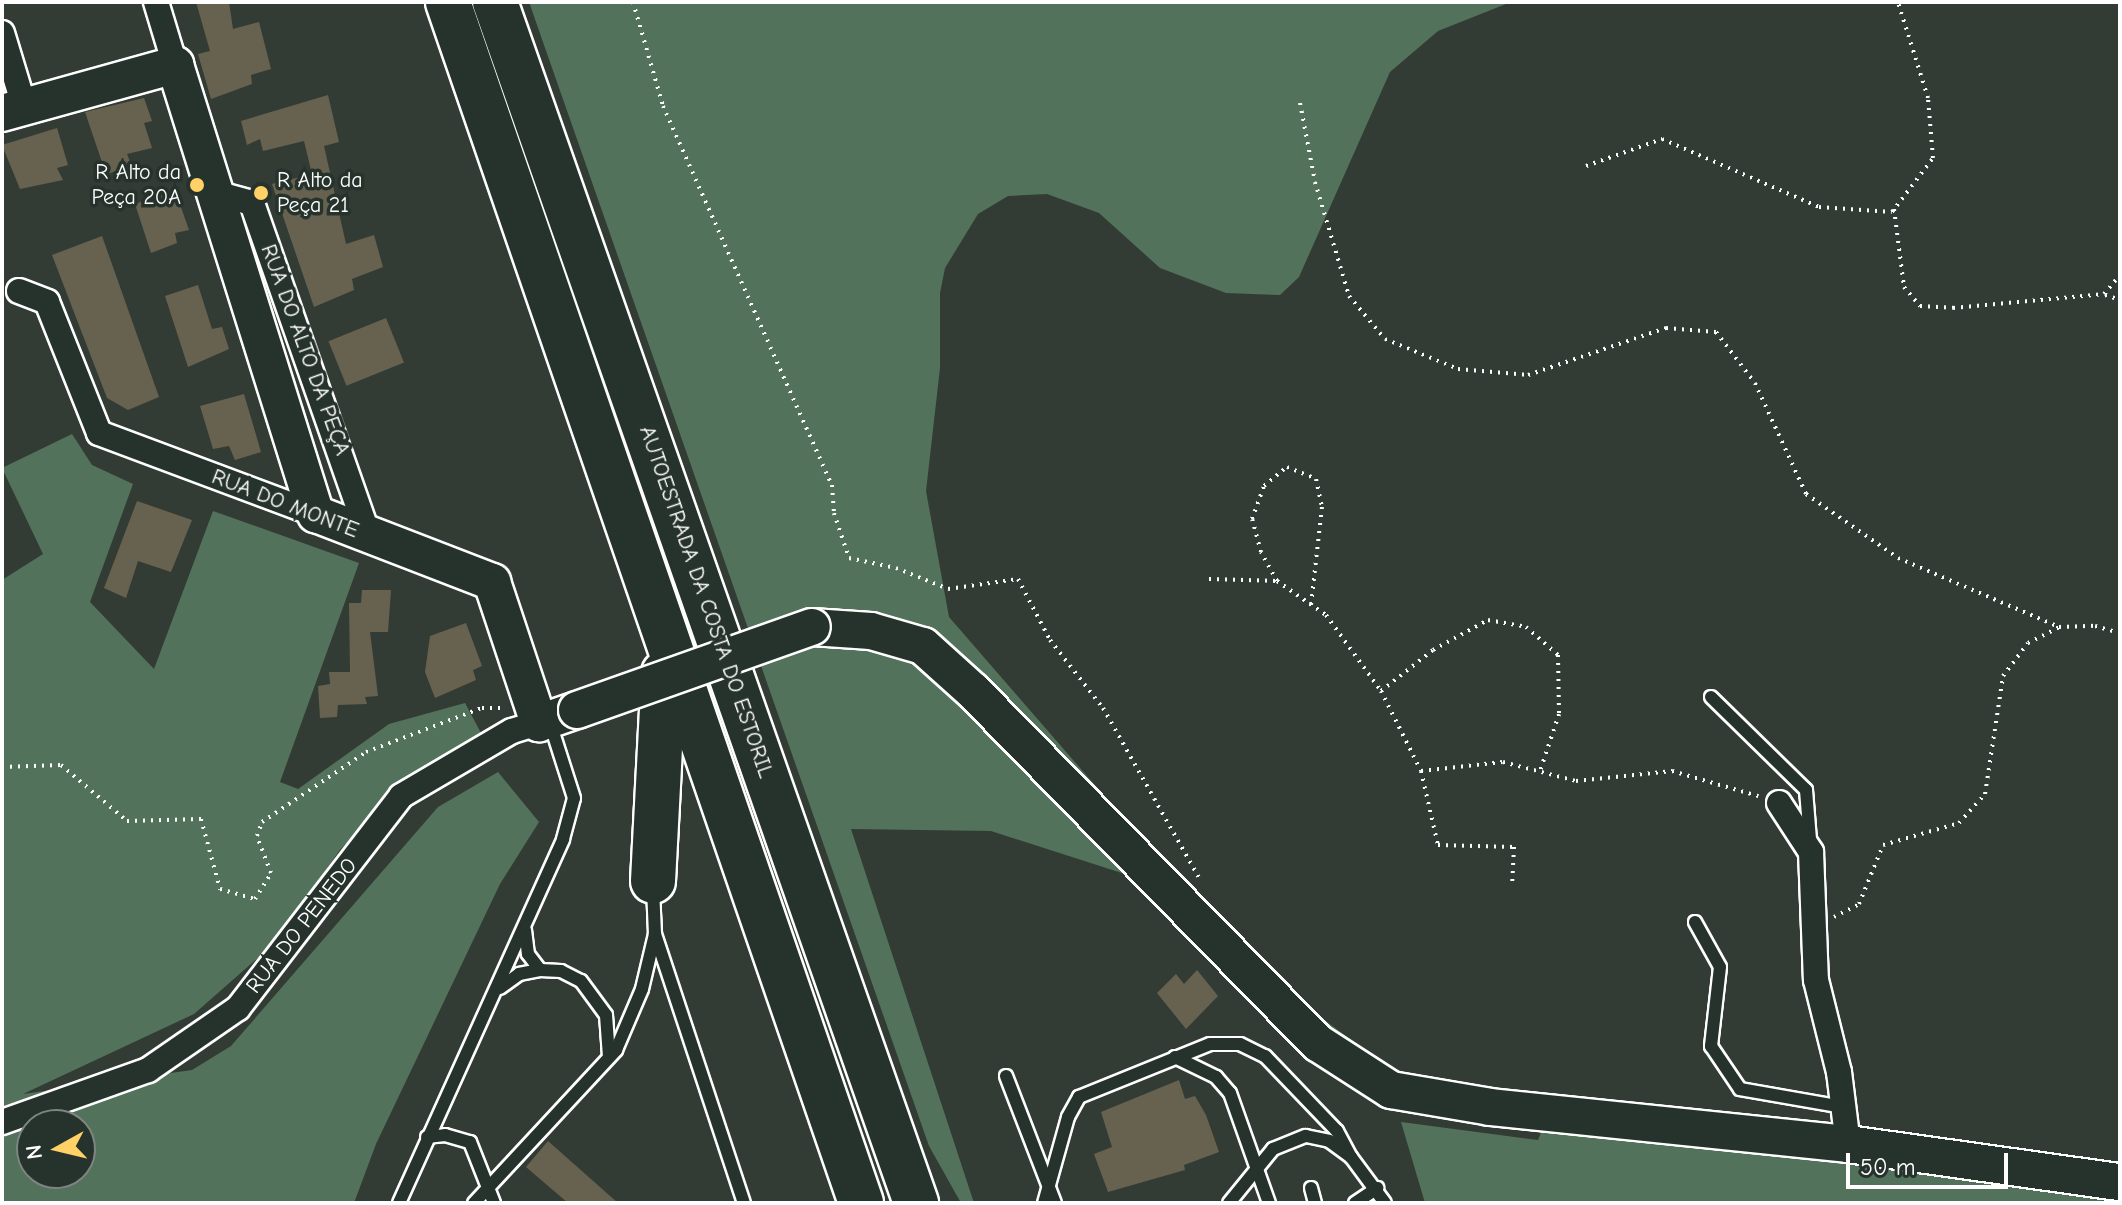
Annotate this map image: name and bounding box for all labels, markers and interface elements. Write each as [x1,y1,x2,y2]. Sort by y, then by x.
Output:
place label: R Alto da Peça 20A [92,159,181,210]
place label: R Alto da Peça 21 [277,167,363,218]
marker: R Alto da Peça 20A [188,176,206,194]
marker: R Alto da Peça 21 [252,184,270,202]
street label: RUA DO ALTO DA PEÇA [255,241,355,459]
street label: AUTOESTRADA DA COSTA DO ESTORIL [633,423,779,781]
street label: RUA DO MONTE [208,464,362,544]
street label: RUA DO PENEDO [241,853,363,999]
north arrow [16,1109,96,1189]
scale bar [1850,1137,2012,1187]
text: N [20,1143,48,1161]
text: 50 m [1860,1153,1916,1181]

